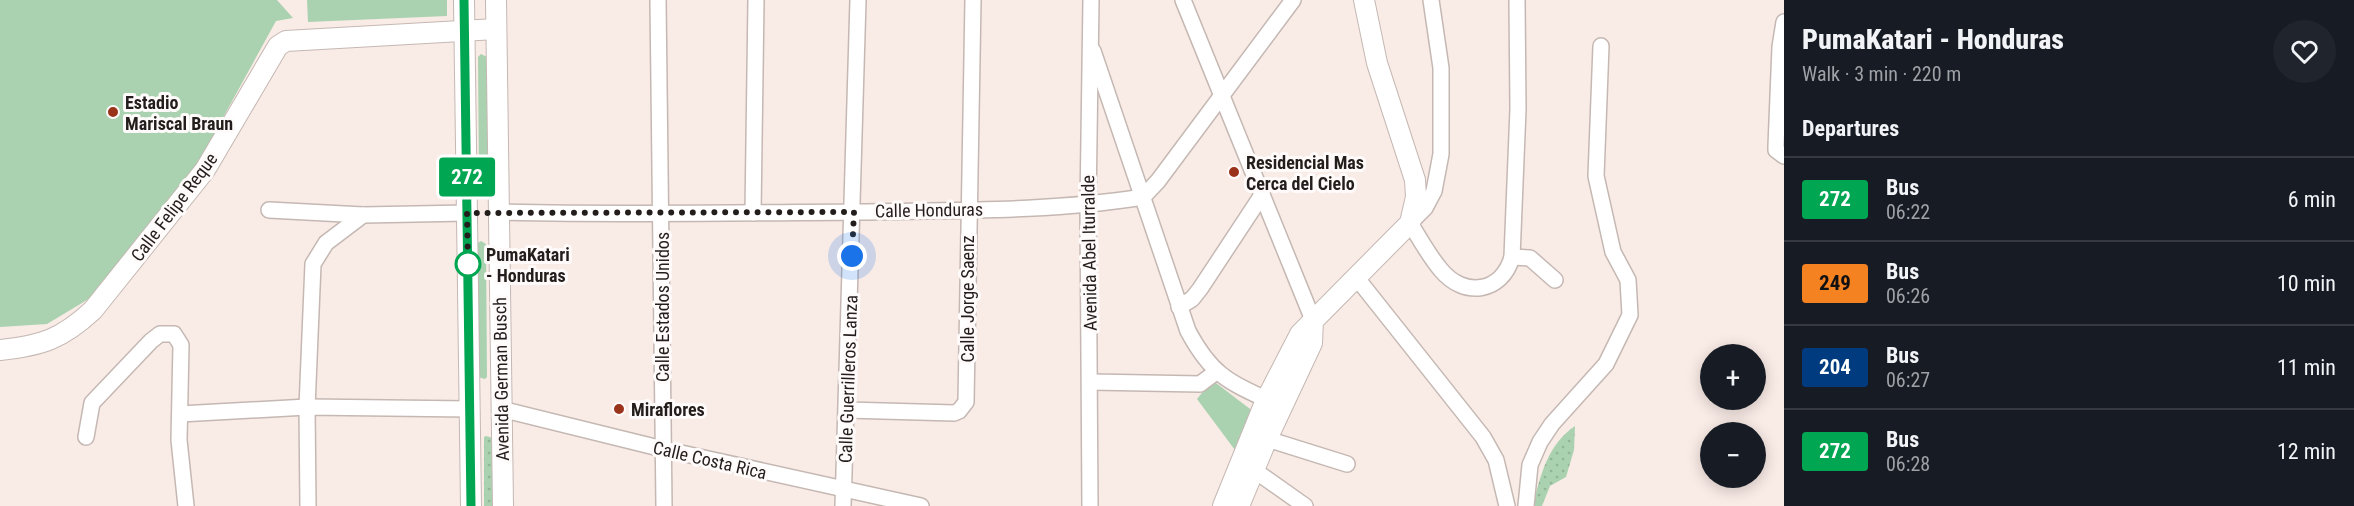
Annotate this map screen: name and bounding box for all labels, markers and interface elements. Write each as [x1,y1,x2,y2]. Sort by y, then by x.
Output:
button: heart [2273,20,2336,83]
text: PumaKatari - Honduras [1802,23,2064,56]
text: Walk · 3 min · 220 m [1802,62,1961,86]
place label: Estadio Mariscal Braun [125,92,233,134]
marker: Estadio Mariscal Braun [106,105,120,119]
text: Departures [1802,116,1899,141]
street label: Calle Felipe Reque [126,149,222,265]
place label: Residencial Mas Cerca del Cielo [1246,152,1364,194]
line badge: 272 [432,158,502,196]
text: 272 [451,165,483,189]
marker: Residencial Mas Cerca del Cielo [1227,165,1241,179]
street label: Avenida Abel Iturralde [1077,175,1101,331]
text: Bus [1886,175,1919,200]
text: 272 [1819,187,1851,211]
text: 6 min [2288,187,2336,212]
street label: Calle Honduras [875,199,983,221]
text: 06:22 [1886,200,1930,224]
street label: Calle Estados Unidos [652,232,673,382]
street label: Calle Jorge Saenz [957,235,978,363]
your location [837,241,867,271]
place label: PumaKatari - Honduras [486,244,570,286]
marker: PumaKatari - Honduras [455,251,481,277]
text: Bus [1886,259,1919,284]
text: 249 [1819,271,1851,295]
text: 10 min [2277,271,2336,296]
text: 06:26 [1886,284,1930,308]
street label: Calle Guerrilleros Lanza [835,295,861,463]
street label: Avenida German Busch [489,297,513,461]
text: Bus [1886,343,1919,368]
map controls [1700,344,1766,488]
button: + [1700,344,1766,410]
text: 204 [1819,355,1851,379]
text: 11 min [2277,355,2336,380]
text: 06:27 [1886,368,1930,392]
place label: Miraflores [631,399,705,420]
marker: Miraflores [612,402,626,416]
button: − [1700,422,1766,488]
text: Bus [1886,427,1919,452]
street label: Calle Costa Rica [651,437,769,483]
text: 272 [1819,439,1851,463]
text: 12 min [2277,439,2336,464]
text: 06:28 [1886,452,1930,476]

